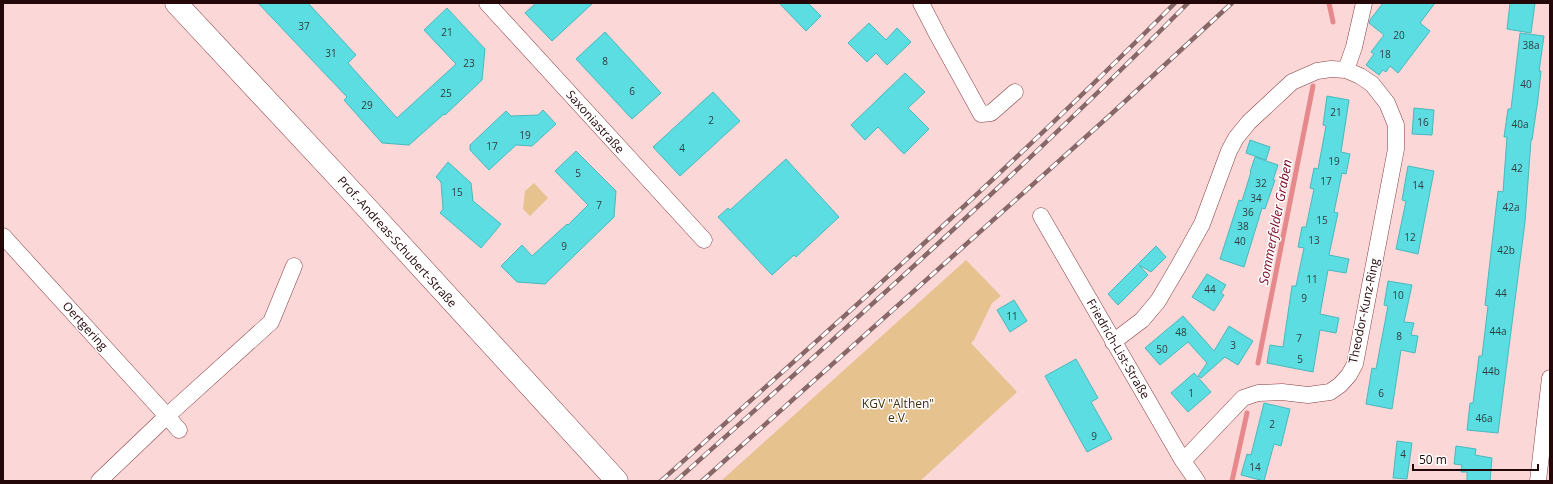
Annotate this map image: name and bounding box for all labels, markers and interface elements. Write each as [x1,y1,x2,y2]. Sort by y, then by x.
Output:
house number: 37 [298,19,310,33]
house number: 21 [441,25,453,39]
house number: 20 [1393,28,1405,42]
house number: 38a [1523,38,1540,52]
house number: 31 [325,46,337,60]
house number: 18 [1379,47,1391,61]
house number: 8 [602,54,608,68]
house number: 23 [463,56,475,70]
house number: 40 [1520,77,1532,91]
house number: 6 [629,84,635,98]
house number: 25 [440,86,452,100]
street label: Saxoniastraße [562,86,628,157]
house number: 29 [361,98,373,112]
house number: 21 [1330,105,1342,119]
house number: 2 [708,113,714,127]
house number: 16 [1417,115,1429,129]
house number: 40a [1512,117,1529,131]
house number: 19 [519,128,531,142]
house number: 17 [486,139,498,153]
house number: 4 [679,141,685,155]
house number: 19 [1328,154,1340,168]
water label: Sommerfelder Graben [1254,158,1296,286]
house number: 42 [1511,161,1523,175]
house number: 5 [575,166,581,180]
street label: Prof.-Andreas-Schubert-Straße [334,172,461,311]
house number: 17 [1320,174,1332,188]
house number: 32 [1255,176,1267,190]
house number: 14 [1412,178,1424,192]
house number: 15 [451,185,463,199]
house number: 34 [1250,191,1262,205]
house number: 7 [596,198,602,212]
house number: 42a [1503,200,1520,214]
house number: 36 [1242,205,1254,219]
house number: 15 [1316,213,1328,227]
house number: 38 [1237,219,1249,233]
house number: 12 [1404,230,1416,244]
house number: 13 [1308,233,1320,247]
house number: 40 [1234,234,1246,248]
house number: 9 [561,239,567,253]
house number: 42b [1497,243,1515,257]
street label: Theodor-Kunz-Ring [1344,256,1383,365]
house number: 11 [1306,272,1318,286]
house number: 44 [1204,282,1216,296]
house number: 44 [1495,286,1507,300]
house number: 10 [1392,288,1404,302]
house number: 9 [1301,291,1307,305]
street label: Friedrich-List-Straße [1083,296,1154,402]
street label: Oertgering [59,298,112,354]
house number: 11 [1006,309,1018,323]
house number: 44a [1490,324,1507,338]
house number: 48 [1175,325,1187,339]
house number: 8 [1396,329,1402,343]
house number: 7 [1296,331,1302,345]
house number: 3 [1230,338,1236,352]
house number: 50 [1156,342,1168,356]
house number: 5 [1297,352,1303,366]
house number: 44b [1482,364,1500,378]
house number: 1 [1188,386,1194,400]
house number: 6 [1378,386,1384,400]
park label: KGV "Althen" e.V. [862,395,934,426]
house number: 46a [1476,411,1493,425]
house number: 2 [1269,417,1275,431]
house number: 9 [1091,429,1097,443]
scale bar [1413,446,1538,472]
house number: 4 [1400,447,1406,461]
text: 50 m [1419,451,1447,468]
house number: 14 [1249,460,1261,474]

